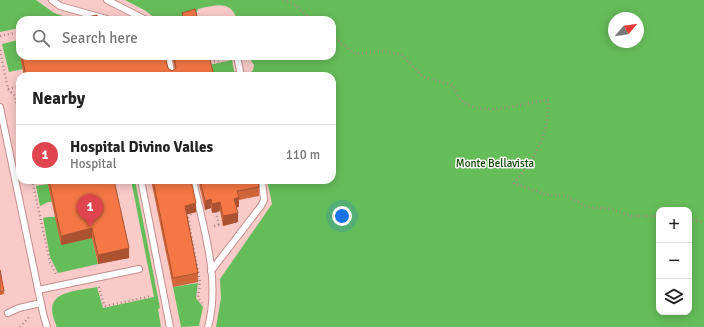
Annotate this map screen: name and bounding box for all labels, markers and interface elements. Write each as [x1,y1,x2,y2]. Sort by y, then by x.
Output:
north arrow [608,12,644,48]
search box [16,16,336,60]
icon: search [30,27,52,49]
text: Search here [62,29,138,47]
text: Nearby [32,88,85,109]
text: Hospital Divino Valles [70,138,213,156]
text: 1 [41,147,49,163]
text: 110 m [286,147,320,163]
text: Hospital [70,156,117,172]
park label: Monte Bellavista [456,157,535,170]
pin: 1 [77,194,103,227]
your location [332,206,352,226]
map controls [656,207,692,315]
button: + [656,207,692,243]
button: − [656,243,692,279]
button: layers [656,279,692,315]

